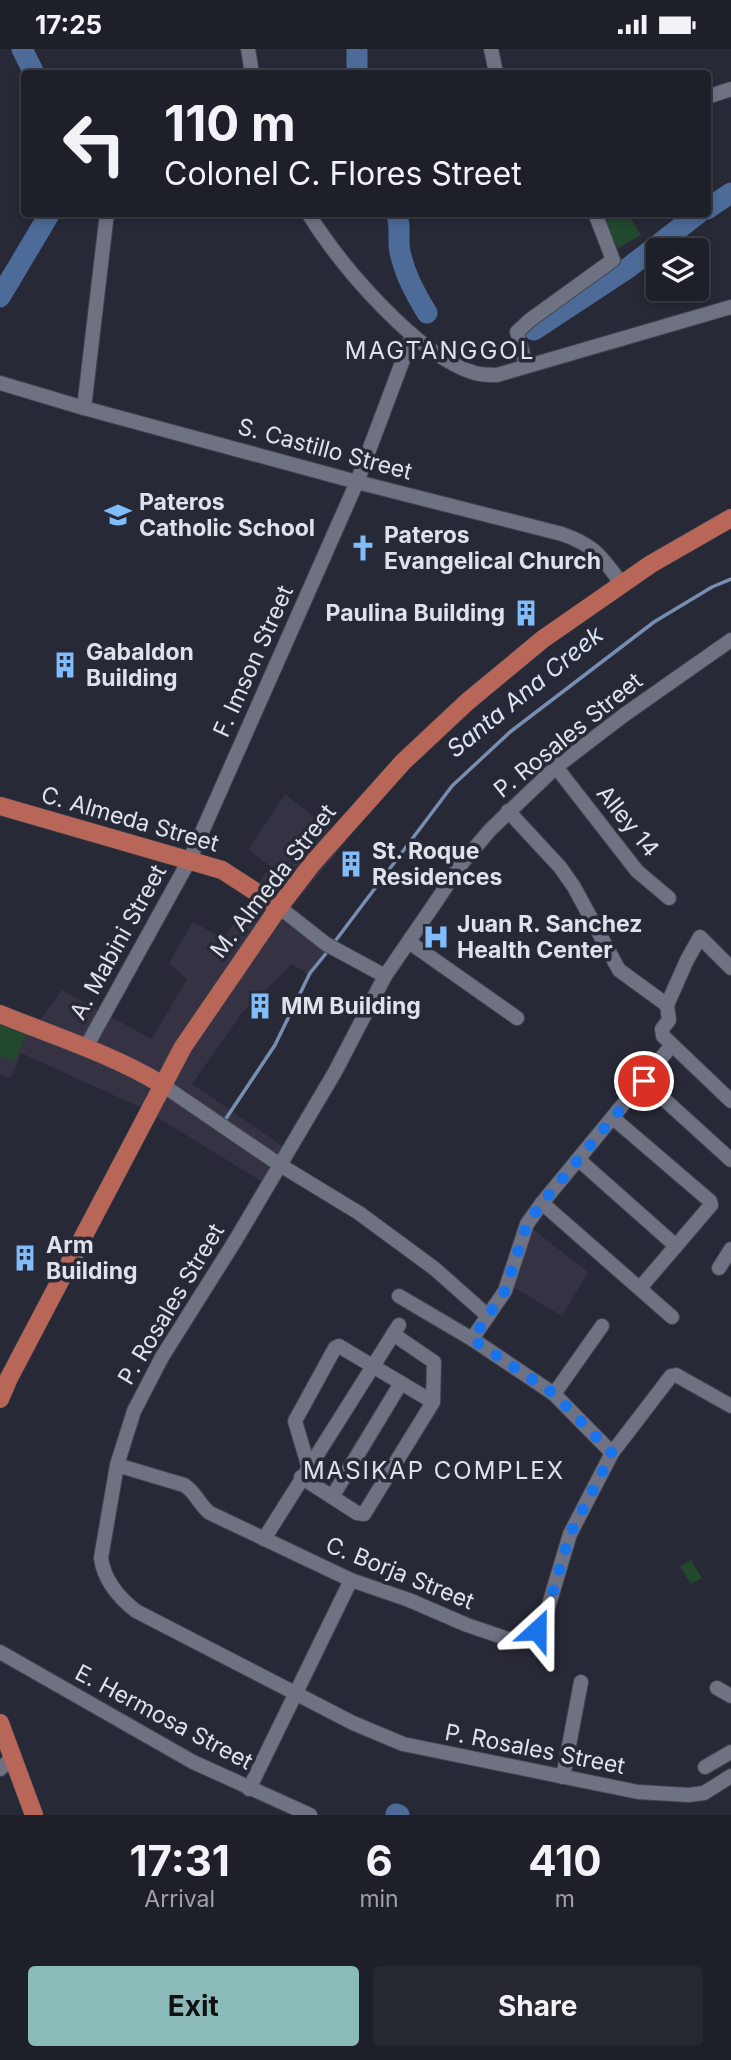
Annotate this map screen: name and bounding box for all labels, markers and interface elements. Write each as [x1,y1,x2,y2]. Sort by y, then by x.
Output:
text: 17:25 [35,9,102,40]
text: 110 m [164,94,296,153]
icon: left [49,98,140,189]
text: Colonel C. Flores Street [164,154,522,193]
map controls [646,238,709,301]
button: layers [646,238,709,301]
district label: MAGTANGGOL [345,336,535,365]
street label: S. Castillo Street [235,412,416,486]
place label: Pateros Catholic School [139,488,315,542]
school or university icon: Pateros Catholic School [103,500,133,530]
place label: Pateros Evangelical Church [384,521,601,575]
church icon: Pateros Evangelical Church [348,533,378,563]
street label: F. Imson Street [207,580,299,741]
building icon: Paulina Building [511,598,541,628]
place label: Paulina Building [326,599,505,627]
water label: Santa Ana Creek [441,619,609,763]
place label: Gabaldon Building [86,638,194,692]
building icon: Gabaldon Building [50,650,80,680]
street label: P. Rosales Street [488,666,648,803]
street label: C. Almeda Street [38,780,222,858]
street label: Alley 14 [591,780,665,862]
street label: M. Almeda Street [204,798,342,963]
place label: St. Roque Residences [372,837,502,891]
building icon: St. Roque Residences [336,849,366,879]
street label: A. Mabini Street [64,859,172,1024]
place label: Juan R. Sanchez Health Center [457,910,642,964]
hospital icon: Juan R. Sanchez Health Center [421,922,451,952]
building icon: MM Building [245,991,275,1021]
place label: MM Building [281,992,421,1020]
pin [614,1051,674,1111]
icon: arrive [625,1062,663,1100]
street label: P. Rosales Street [112,1218,230,1390]
place label: Arm Building [46,1231,138,1285]
building icon: Arm Building [10,1243,40,1273]
district label: MASIKAP COMPLEX [303,1456,565,1485]
street label: C. Borja Street [322,1530,479,1616]
position arrow [500,1593,574,1667]
street label: E. Hermosa Street [71,1658,258,1776]
street label: P. Rosales Street [443,1718,628,1780]
text: 17:31 [130,1835,230,1886]
text: 6 [365,1835,393,1886]
text: 410 [528,1835,601,1886]
text: Arrival [144,1885,215,1913]
text: min [359,1885,399,1913]
text: m [555,1885,575,1913]
button: Exit [28,1966,359,2046]
button: Share [373,1966,703,2046]

